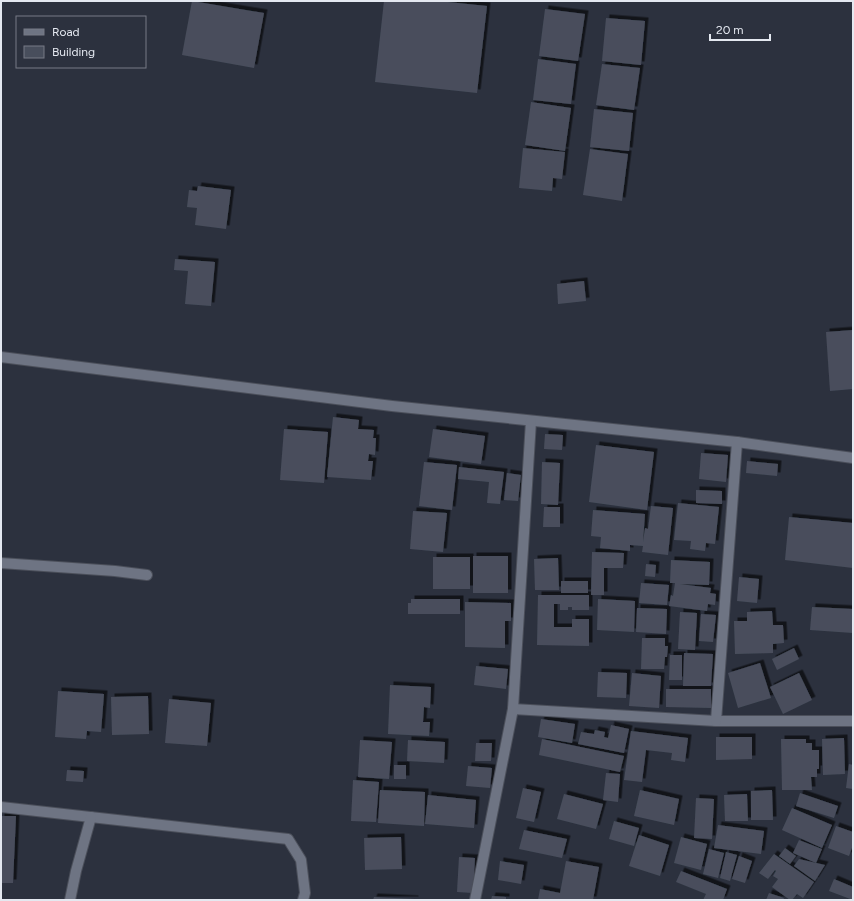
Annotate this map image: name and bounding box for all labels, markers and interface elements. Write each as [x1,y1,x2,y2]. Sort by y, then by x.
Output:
legend [16,16,146,68]
scale bar [710,16,770,42]
text: 20 m [716,23,744,37]
text: Road [52,25,80,39]
text: Building [52,45,95,59]

